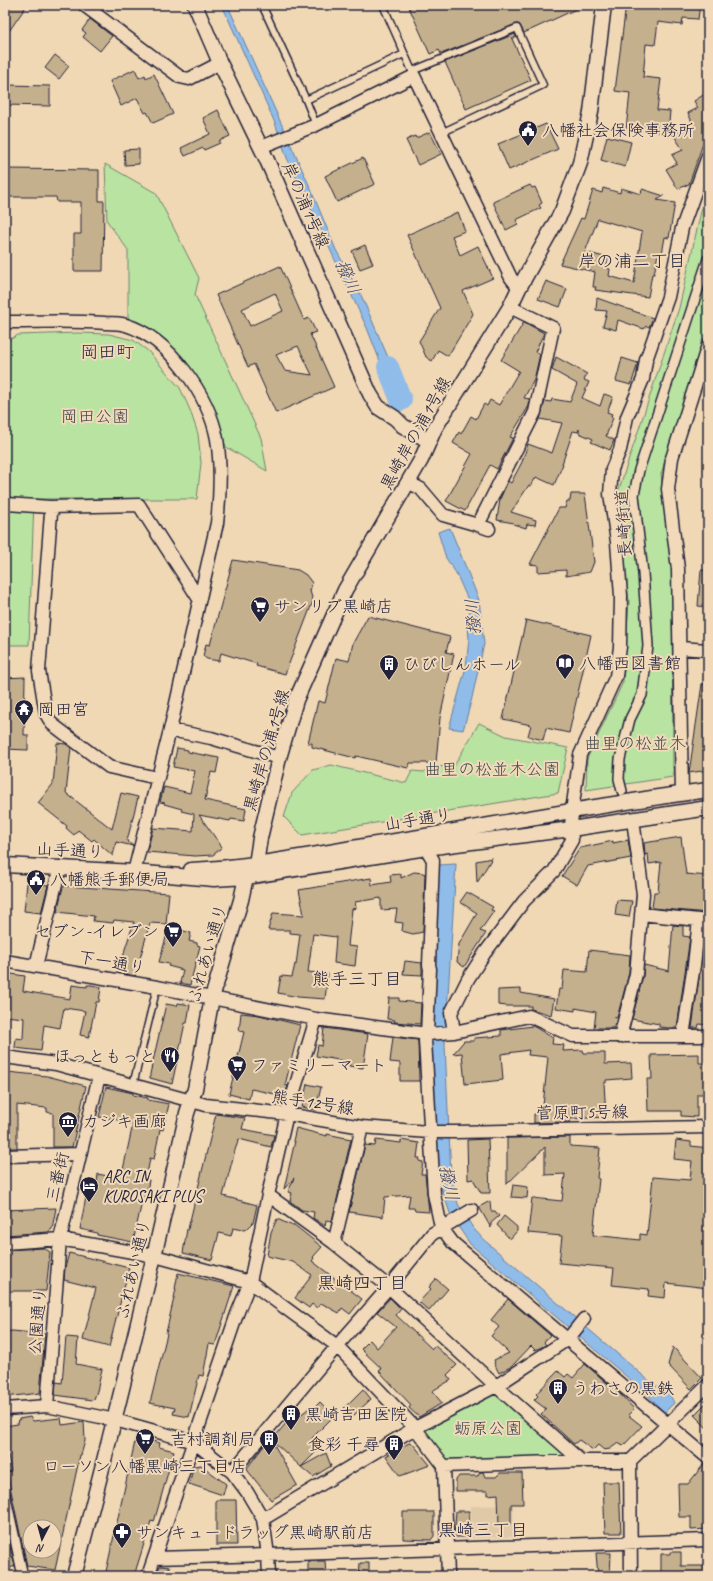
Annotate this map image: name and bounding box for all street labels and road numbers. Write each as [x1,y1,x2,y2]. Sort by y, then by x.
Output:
street label: 岸の浦1号線 [277,159,334,252]
street label: 黒崎岸の浦1号線 [376,373,455,494]
street label: 長崎街道 [611,488,636,557]
street label: 黒崎岸の浦1号線 [239,686,294,814]
street label: 山手通り [383,804,453,835]
street label: 山手通り [35,838,104,863]
street label: ふれあい通り [183,901,232,1005]
street label: 下一通り [77,946,147,979]
street label: 熊手12号線 [270,1086,356,1119]
street label: 菅原町5号線 [536,1101,629,1124]
street label: 三番街 [42,1150,73,1204]
street label: ふれあい通り [112,1217,155,1321]
street label: 公園通り [24,1286,51,1356]

